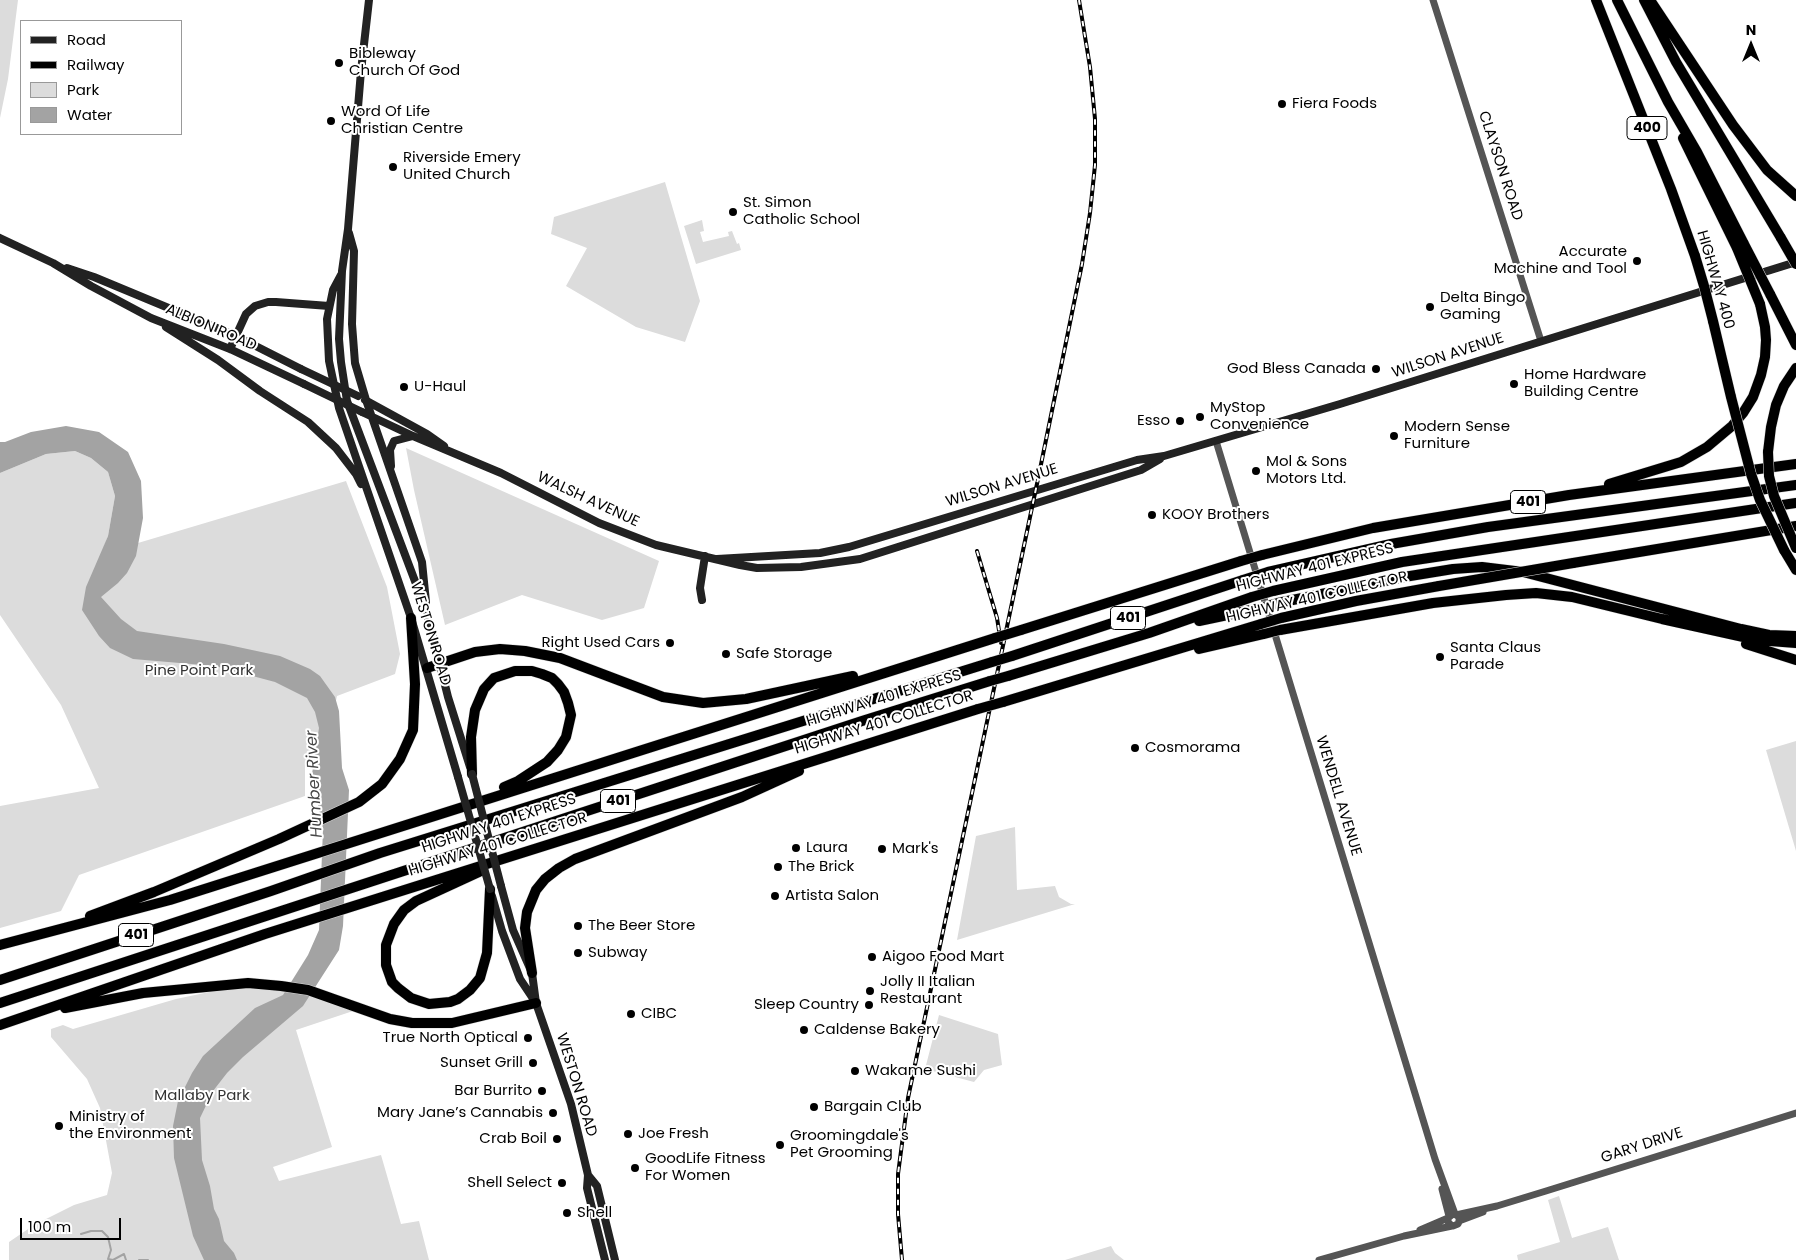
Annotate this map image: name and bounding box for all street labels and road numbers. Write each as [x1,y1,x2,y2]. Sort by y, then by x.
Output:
street label: CLAYSON ROAD [1474,109,1526,223]
road number: 400 [1627,116,1667,140]
street label: HIGHWAY 400 [1692,229,1738,331]
street label: ALBION ROAD [163,301,259,355]
street label: WILSON AVENUE [1390,329,1506,383]
street label: WILSON AVENUE [944,460,1060,512]
street label: WALSH AVENUE [534,468,642,532]
road number: 401 [1510,491,1546,514]
street label: HIGHWAY 401 EXPRESS [1235,540,1395,596]
street label: HIGHWAY 401 COLLECTOR [1224,568,1410,628]
street label: WESTON ROAD [406,580,454,688]
road number: 401 [1110,606,1146,630]
street label: HIGHWAY 401 EXPRESS [804,667,964,731]
street label: HIGHWAY 401 COLLECTOR [792,687,976,759]
street label: WENDELL AVENUE [1311,734,1365,858]
road number: 401 [600,789,636,812]
street label: HIGHWAY 401 EXPRESS [419,791,579,857]
street label: HIGHWAY 401 COLLECTOR [406,809,590,881]
road number: 401 [118,924,154,946]
street label: WESTON ROAD [552,1031,600,1139]
street label: GARY DRIVE [1599,1124,1685,1168]

